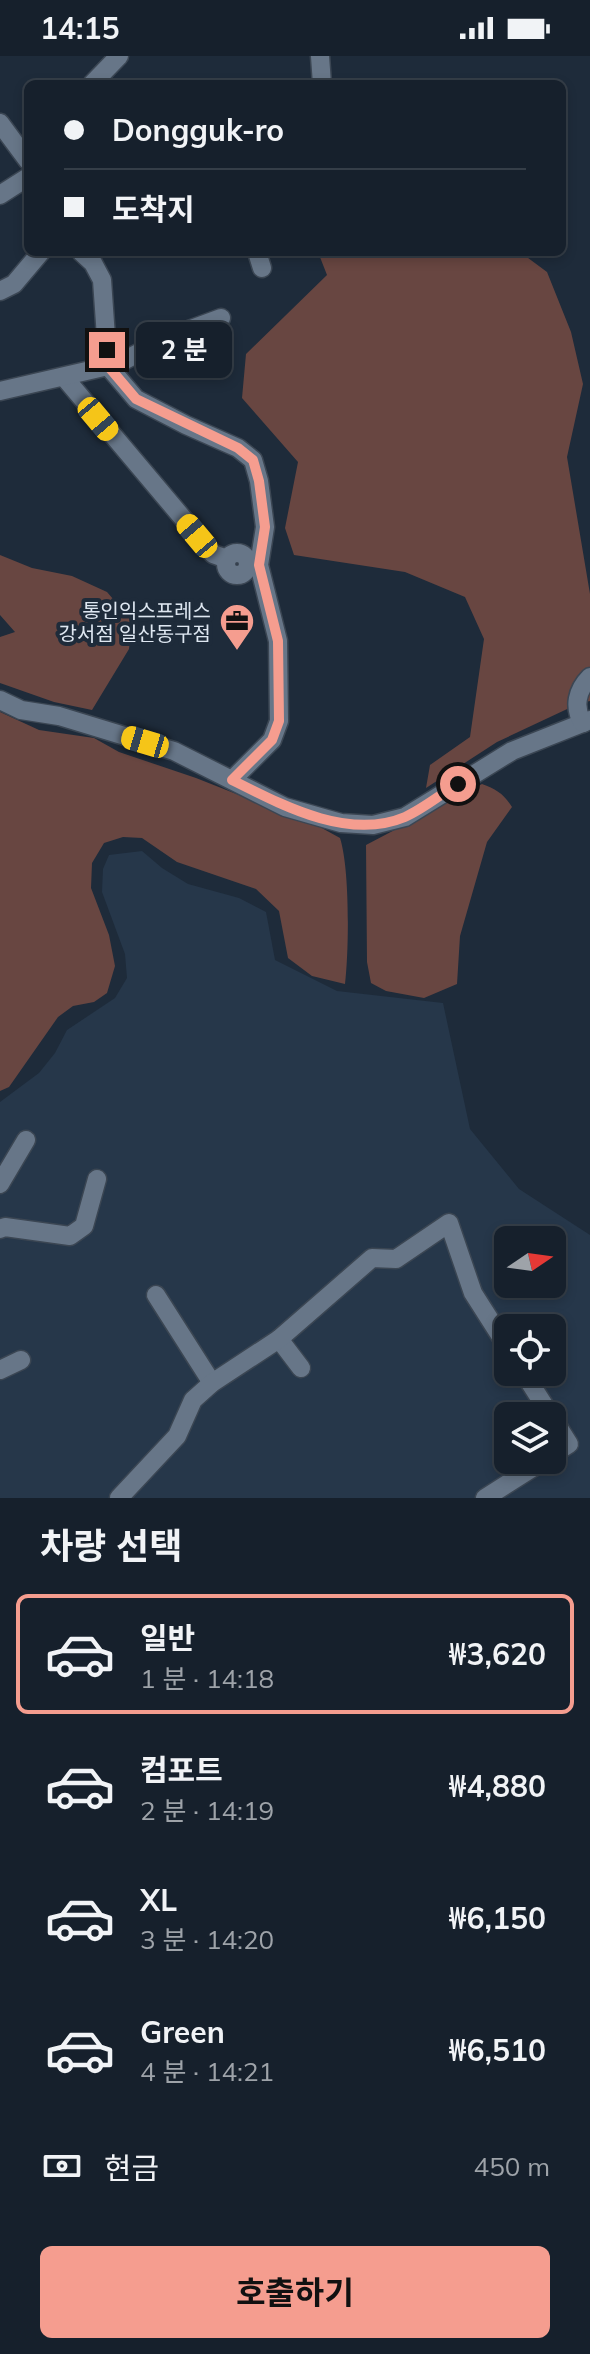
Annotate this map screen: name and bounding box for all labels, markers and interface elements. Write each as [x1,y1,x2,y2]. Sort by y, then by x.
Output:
text: 14:15 [40,9,119,47]
text: Dongguk-ro [112,111,284,149]
text: 도착지 [112,190,195,228]
callout: 2 분 [135,322,231,378]
route end [89,332,125,368]
text: 2 분 [161,333,207,366]
car [73,393,123,445]
car [172,510,222,562]
place label: 통인익스프레스 강서점 일산동구점 [59,598,211,646]
office icon: 통인익스프레스 강서점 일산동구점 [218,602,256,652]
car [119,724,171,760]
route start [440,766,476,802]
north arrow [494,1226,566,1298]
map controls [494,1226,566,1474]
button: locate [494,1314,566,1386]
button: layers [494,1402,566,1474]
text: 차량 선택 [40,1523,182,1568]
icon: car [44,1618,116,1690]
text: 일반 [140,1619,195,1657]
text: ₩3,620 [449,1635,546,1673]
text: 1 분 · 14:18 [140,1662,274,1695]
icon: car [44,1750,116,1822]
text: 컴포트 [140,1751,223,1789]
text: ₩4,880 [449,1767,546,1805]
text: 2 분 · 14:19 [140,1794,274,1827]
text: XL [140,1881,177,1919]
icon: car [44,1882,116,1954]
text: ₩6,150 [449,1899,546,1937]
text: 3 분 · 14:20 [140,1923,274,1956]
text: Green [140,2013,225,2051]
icon: car [44,2014,116,2086]
text: ₩6,510 [449,2031,546,2069]
text: 4 분 · 14:21 [140,2055,274,2088]
icon: cash [40,2144,84,2188]
text: 현금 [104,2149,159,2187]
text: 450 m [474,2150,550,2183]
button: 호출하기 [40,2246,550,2338]

